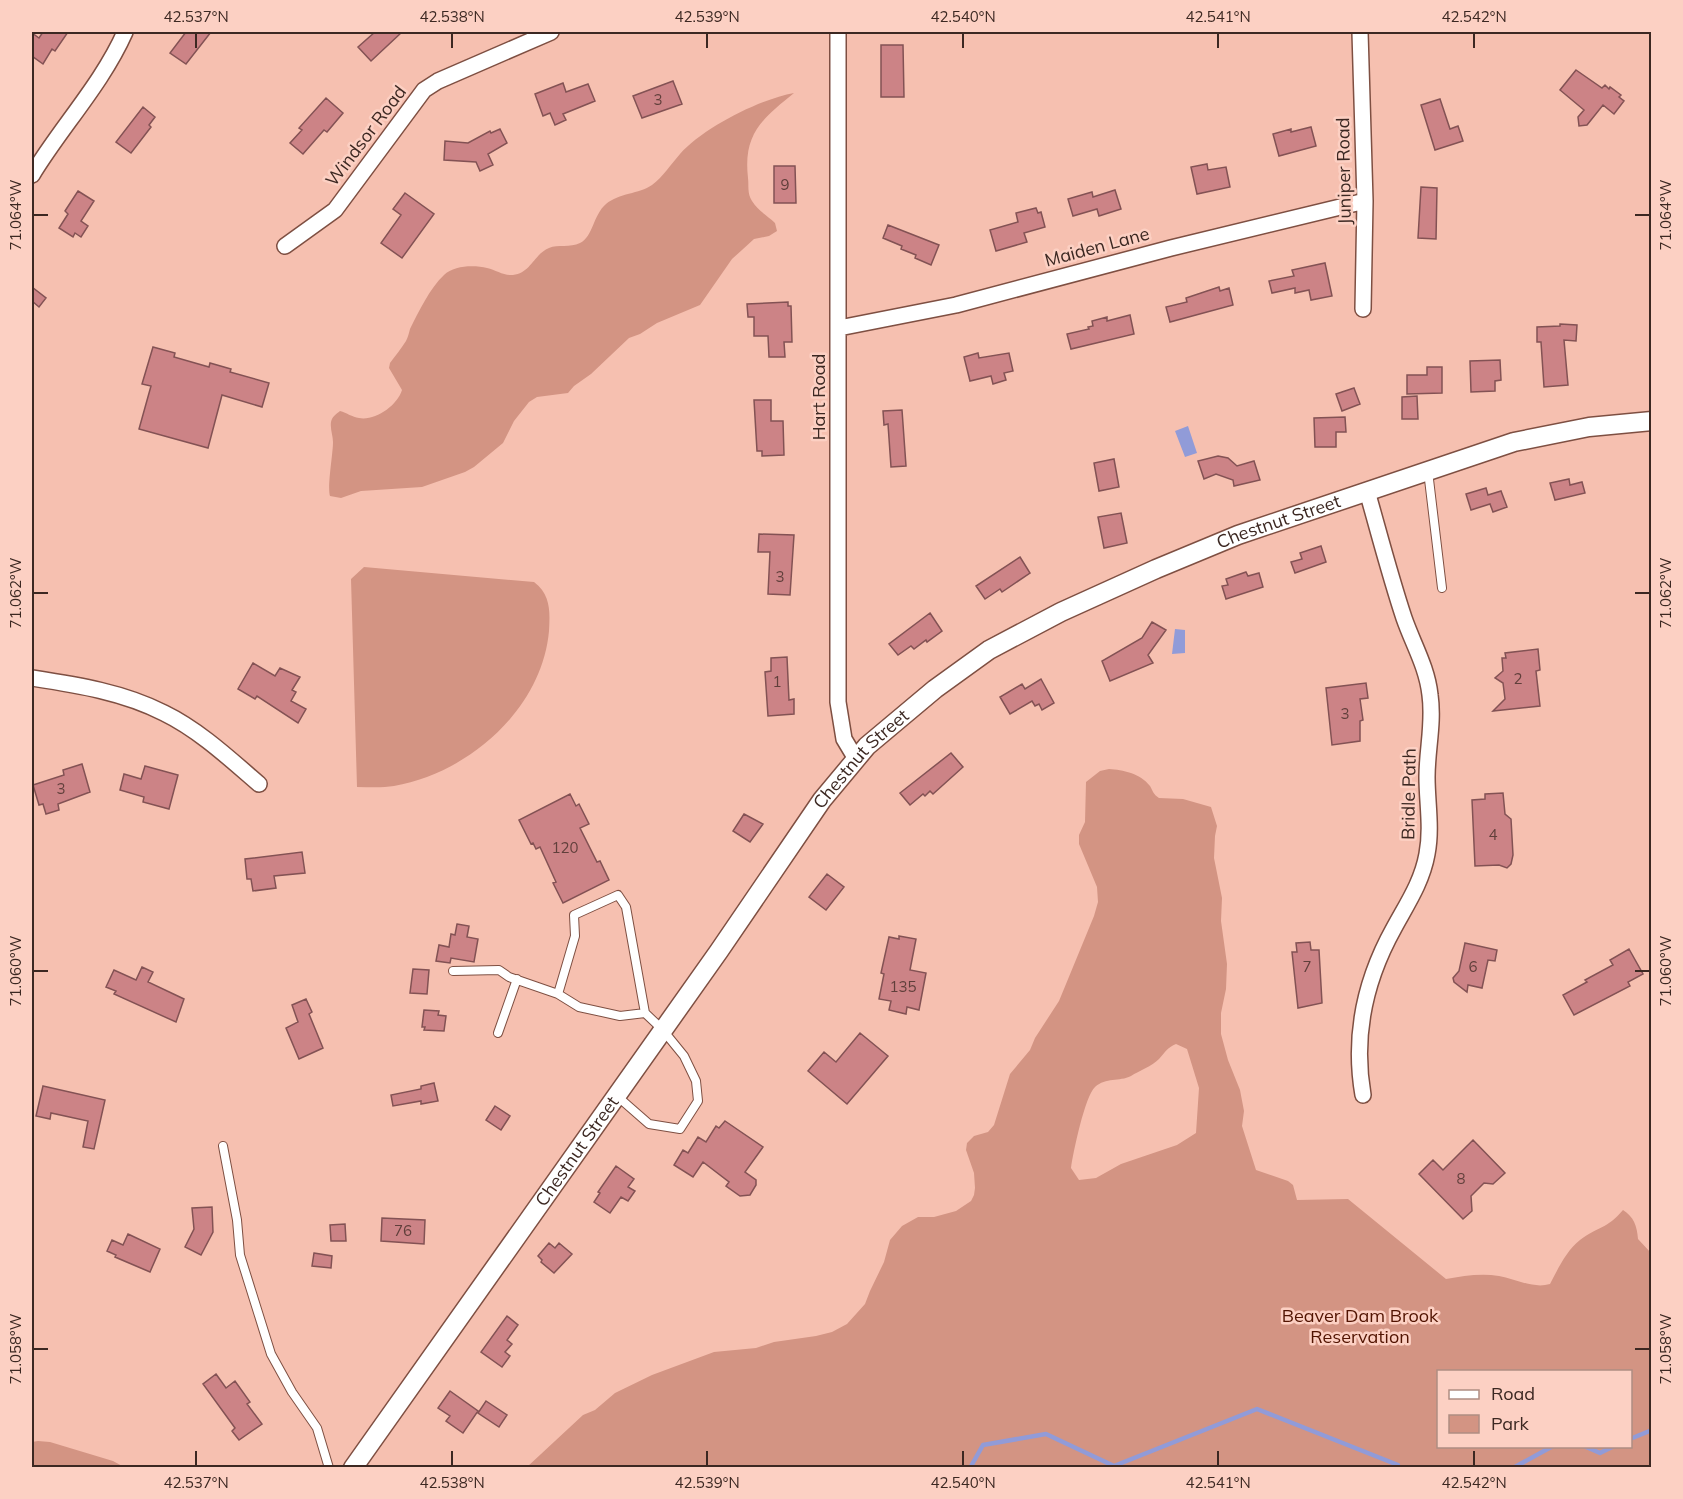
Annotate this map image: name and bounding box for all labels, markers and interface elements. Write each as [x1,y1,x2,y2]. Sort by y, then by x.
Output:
text: 42.537°N [163,7,229,26]
text: 42.538°N [419,7,485,26]
text: 42.539°N [674,7,740,26]
text: 42.540°N [930,7,996,26]
text: 42.541°N [1185,7,1251,26]
text: 42.542°N [1441,7,1507,26]
street label: Windsor Road [320,81,411,191]
house number: 3 [653,90,663,109]
street label: Juniper Road [1331,117,1356,225]
house number: 9 [780,175,790,194]
text: 71.064°W [6,179,25,250]
text: 71.064°W [1656,179,1675,250]
street label: Maiden Lane [1042,222,1152,272]
street label: Hart Road [807,354,830,440]
street label: Chestnut Street [1213,489,1343,554]
text: 71.062°W [6,557,25,628]
text: 71.062°W [1656,557,1675,628]
house number: 3 [775,567,785,586]
house number: 2 [1513,669,1523,688]
house number: 1 [772,672,782,691]
street label: Chestnut Street [808,704,913,813]
house number: 3 [1340,704,1350,723]
street label: Bridle Path [1396,748,1421,840]
house number: 3 [56,779,66,798]
house number: 4 [1488,825,1498,844]
house number: 120 [551,838,579,857]
text: 71.060°W [6,935,25,1006]
text: 71.060°W [1656,935,1675,1006]
house number: 7 [1302,957,1312,976]
house number: 6 [1468,957,1478,976]
house number: 135 [889,977,917,996]
street label: Chestnut Street [530,1091,624,1211]
house number: 8 [1456,1169,1466,1188]
house number: 76 [394,1221,412,1240]
park label: Beaver Dam Brook Reservation [1282,1304,1439,1348]
text: 71.058°W [6,1313,25,1384]
text: 71.058°W [1656,1313,1675,1384]
legend [1437,1370,1632,1448]
text: Road [1491,1382,1535,1405]
text: Park [1491,1412,1530,1435]
text: 42.537°N [163,1473,229,1492]
text: 42.538°N [419,1473,485,1492]
text: 42.539°N [674,1473,740,1492]
text: 42.540°N [930,1473,996,1492]
text: 42.541°N [1185,1473,1251,1492]
text: 42.542°N [1441,1473,1507,1492]

